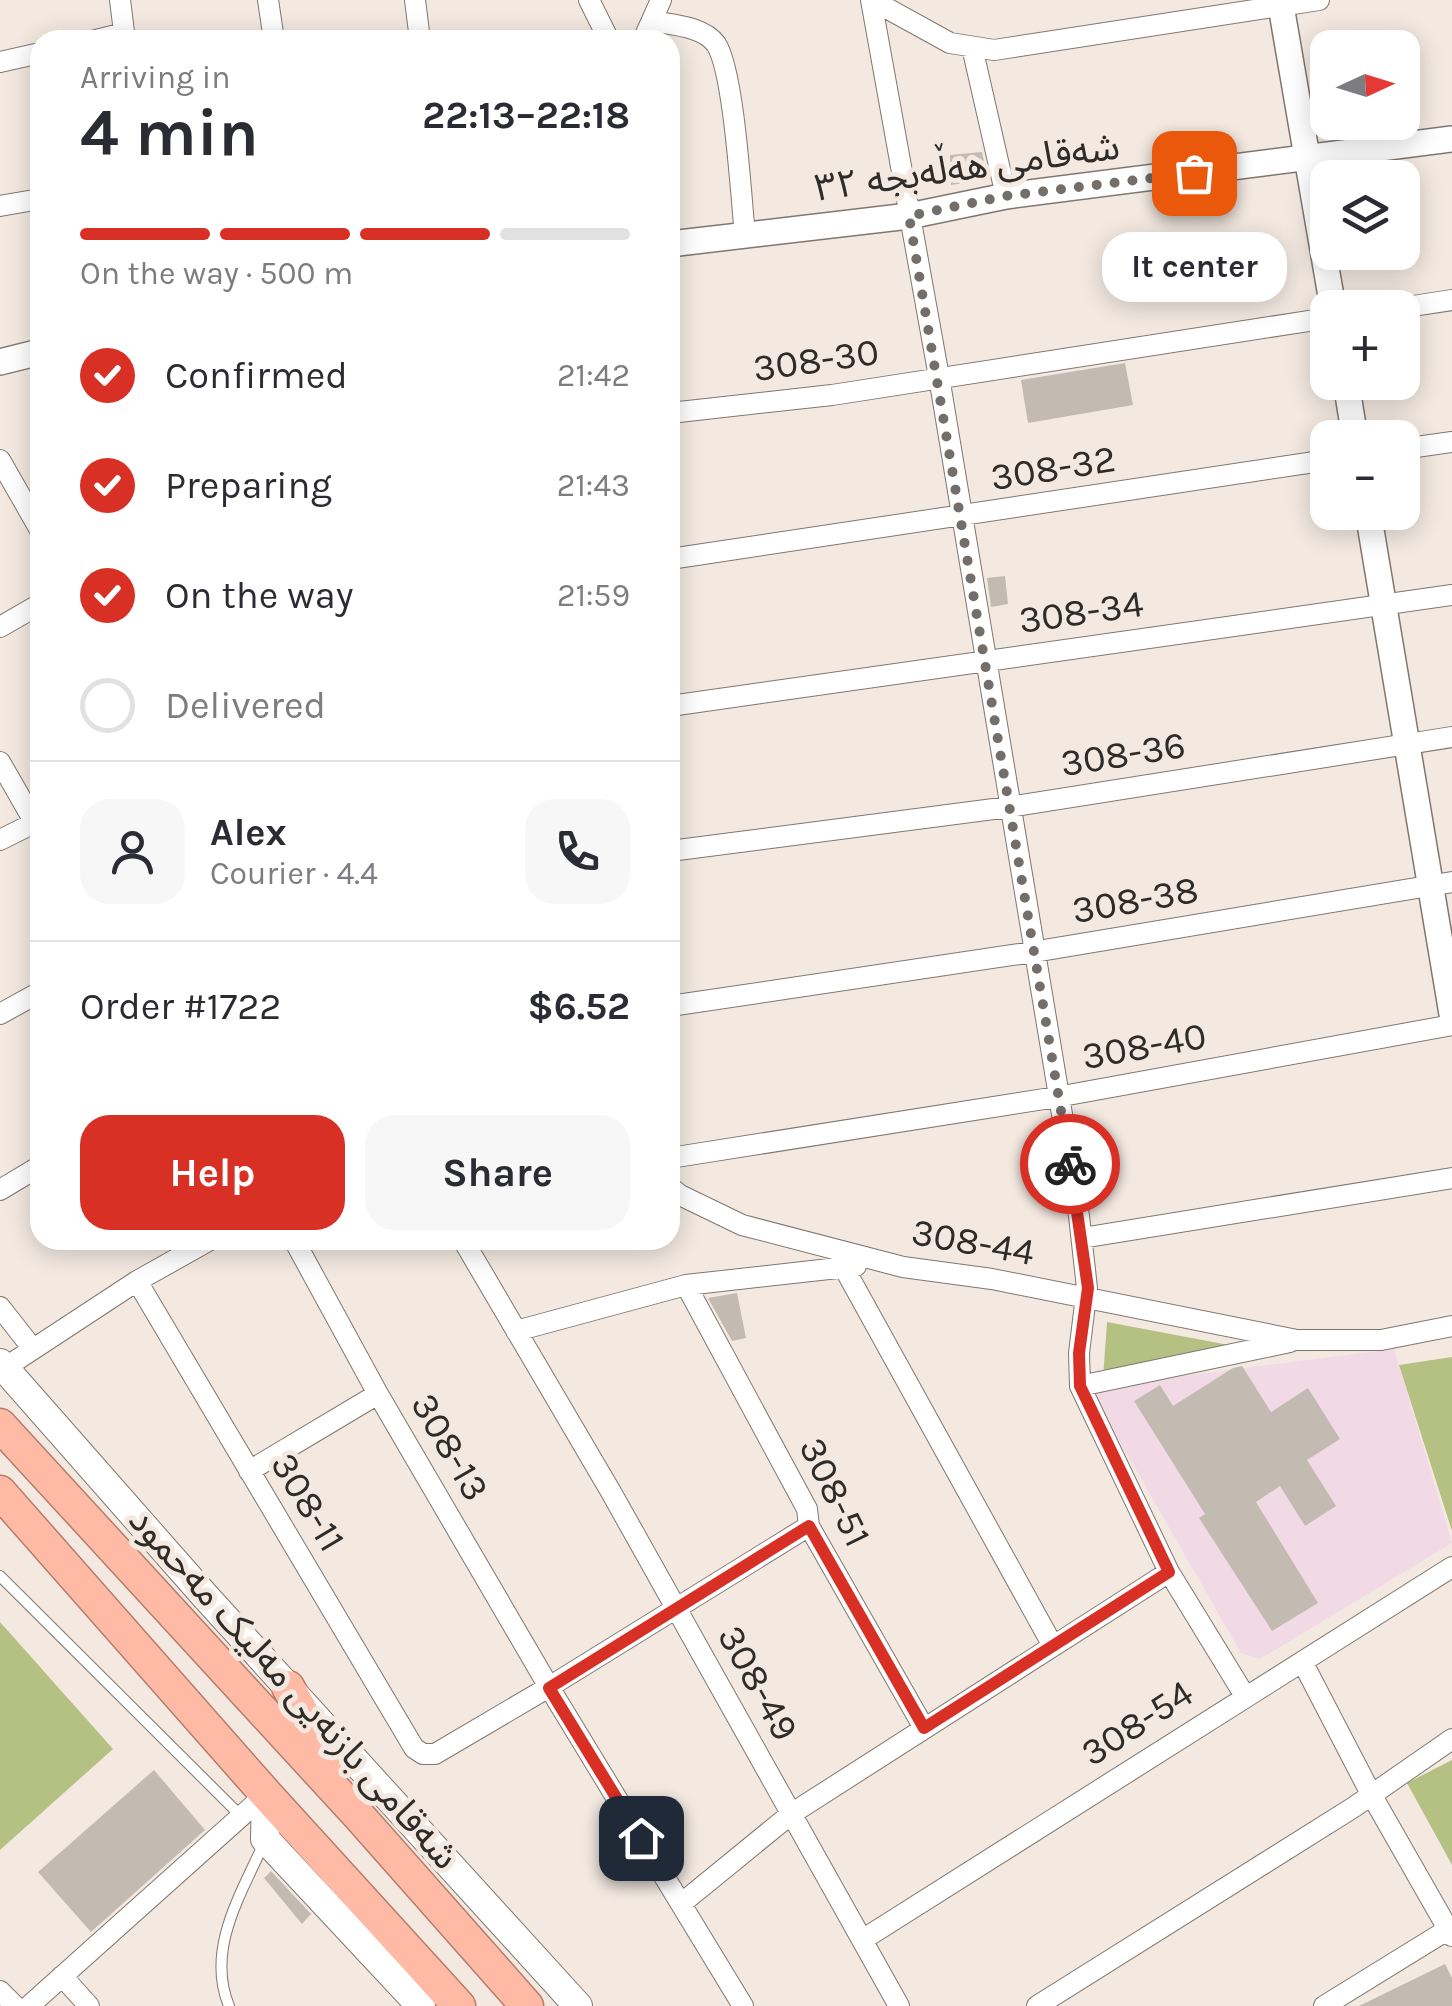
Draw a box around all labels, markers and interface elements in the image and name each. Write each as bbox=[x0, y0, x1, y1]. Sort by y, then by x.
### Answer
north arrow bbox=[1310, 30, 1420, 140]
map controls bbox=[1310, 30, 1420, 530]
text: Arriving in bbox=[80, 59, 231, 96]
text: 22:13–22:18 bbox=[422, 93, 630, 138]
text: 4 min bbox=[80, 95, 259, 171]
street label: شەقامی هەڵەبجە ٣٢ bbox=[811, 118, 1122, 211]
pin bbox=[1152, 131, 1237, 216]
icon: bag bbox=[1167, 146, 1222, 201]
button: layers bbox=[1310, 160, 1420, 270]
callout: It center bbox=[1102, 233, 1286, 303]
text: It center bbox=[1131, 248, 1258, 285]
text: On the way · 500 m bbox=[80, 255, 353, 292]
button: + bbox=[1310, 290, 1420, 400]
street label: 308-30 bbox=[750, 329, 882, 391]
icon: check bbox=[80, 348, 135, 403]
text: Confirmed bbox=[165, 353, 348, 398]
text: 21:42 bbox=[557, 357, 630, 394]
button: − bbox=[1310, 420, 1420, 530]
street label: 308-32 bbox=[987, 436, 1119, 500]
icon: check bbox=[80, 458, 135, 513]
text: Preparing bbox=[165, 463, 332, 508]
text: 21:43 bbox=[557, 467, 630, 504]
icon: check bbox=[80, 568, 135, 623]
text: On the way bbox=[165, 573, 353, 618]
text: 21:59 bbox=[557, 577, 630, 614]
street label: 308-34 bbox=[1016, 581, 1146, 643]
text: Delivered bbox=[165, 683, 326, 728]
street label: 308-36 bbox=[1057, 722, 1189, 786]
button: person bbox=[80, 799, 185, 904]
button: phone bbox=[525, 799, 630, 904]
text: Alex bbox=[210, 810, 287, 855]
text: Courier · 4.4 bbox=[210, 855, 378, 892]
street label: 308-38 bbox=[1068, 867, 1202, 933]
text: Order #1722 bbox=[80, 984, 281, 1029]
text: $6.52 bbox=[527, 984, 630, 1029]
street label: 308-40 bbox=[1078, 1013, 1210, 1079]
courier bbox=[1020, 1114, 1120, 1214]
button: Help bbox=[80, 1115, 345, 1230]
button: Share bbox=[365, 1115, 630, 1230]
icon: bike bbox=[1043, 1137, 1098, 1192]
street label: 308-44 bbox=[908, 1209, 1038, 1275]
street label: 308-13 bbox=[401, 1385, 499, 1509]
street label: 308-51 bbox=[789, 1430, 881, 1554]
street label: 308-11 bbox=[261, 1445, 355, 1559]
street label: شەقامی بازنەیی مەلیک مەحمود bbox=[119, 1498, 469, 1878]
street label: 308-49 bbox=[708, 1617, 808, 1749]
street label: 308-54 bbox=[1073, 1670, 1201, 1776]
pin bbox=[599, 1796, 684, 1881]
icon: home bbox=[614, 1811, 669, 1866]

